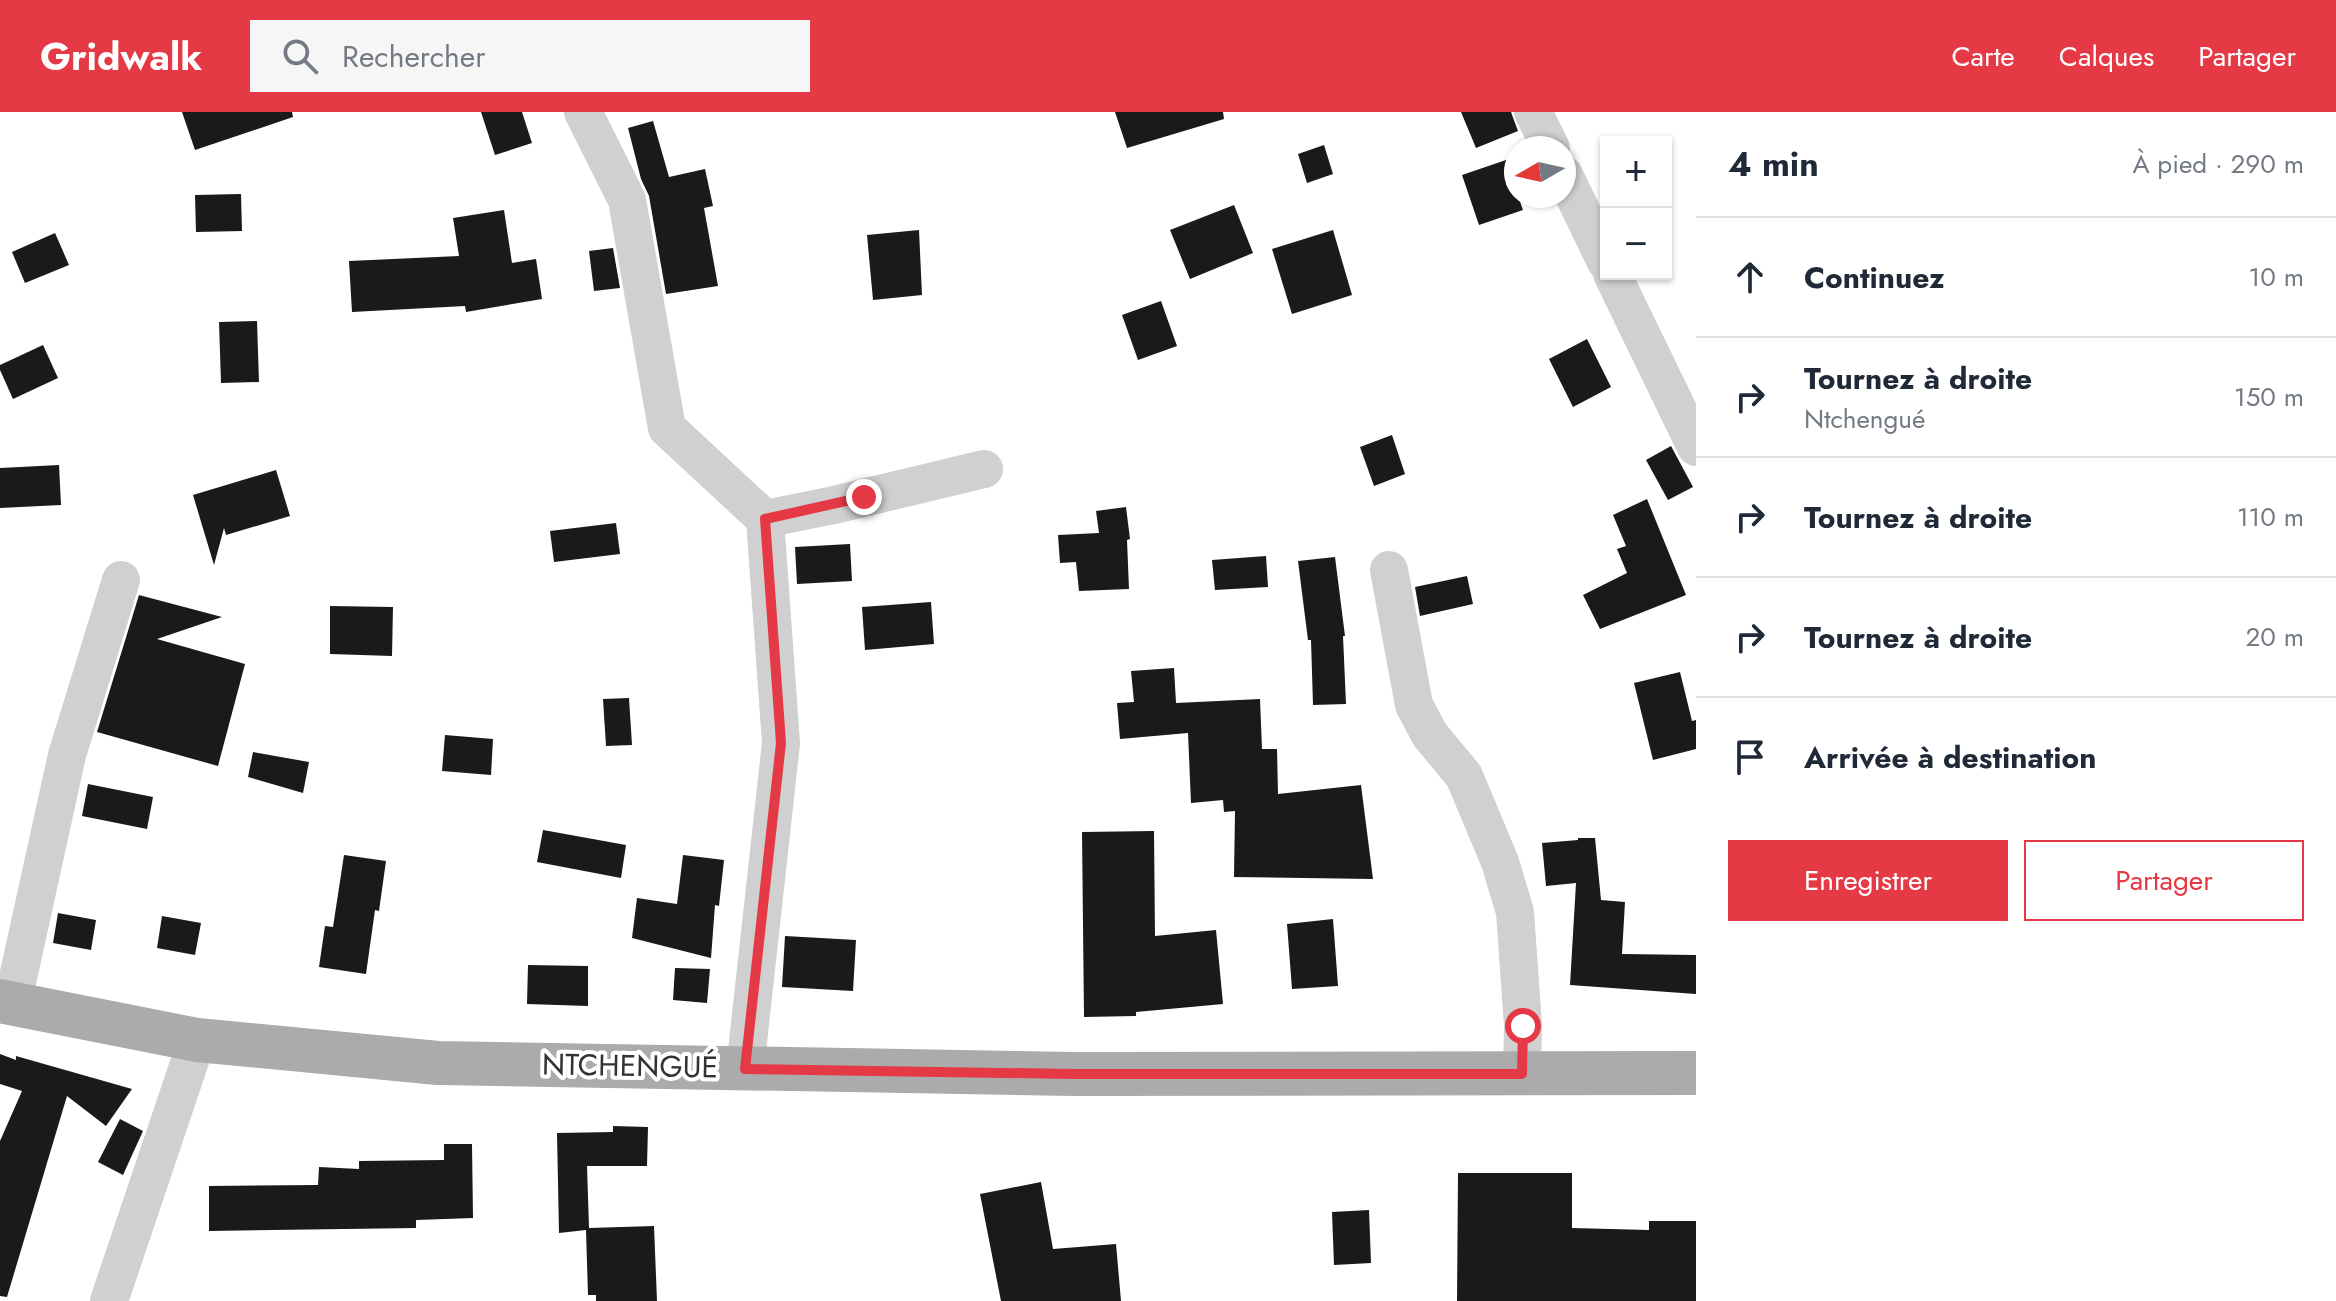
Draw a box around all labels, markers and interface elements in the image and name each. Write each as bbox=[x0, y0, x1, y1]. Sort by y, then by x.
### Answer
search box bbox=[250, 20, 810, 92]
text: Gridwalk bbox=[40, 29, 202, 84]
icon: search bbox=[278, 34, 322, 78]
text: Rechercher bbox=[342, 35, 486, 78]
text: Carte bbox=[1951, 36, 2015, 77]
text: Calques bbox=[2059, 36, 2154, 77]
text: Partager bbox=[2198, 36, 2296, 77]
north arrow bbox=[1504, 136, 1576, 208]
map controls bbox=[1600, 136, 1672, 280]
button: + bbox=[1600, 136, 1672, 208]
text: 4 min bbox=[1728, 140, 1819, 189]
text: À pied · 290 m bbox=[2132, 145, 2304, 183]
button: − bbox=[1600, 208, 1672, 280]
icon: ahead bbox=[1728, 255, 1772, 299]
text: Continuez bbox=[1804, 256, 1945, 299]
text: 10 m bbox=[2249, 258, 2304, 296]
text: Tournez à droite bbox=[1804, 357, 2032, 400]
icon: right bbox=[1728, 375, 1772, 419]
text: 150 m bbox=[2234, 378, 2304, 416]
text: Ntchengué bbox=[1804, 400, 1925, 438]
route end bbox=[846, 479, 882, 515]
icon: right bbox=[1728, 495, 1772, 539]
text: Tournez à droite bbox=[1804, 496, 2032, 539]
text: 110 m bbox=[2237, 498, 2304, 536]
icon: right bbox=[1728, 615, 1772, 659]
text: Tournez à droite bbox=[1804, 616, 2032, 659]
text: 20 m bbox=[2246, 618, 2304, 656]
icon: arrive bbox=[1728, 735, 1772, 779]
text: Arrivée à destination bbox=[1804, 736, 2096, 779]
button: Enregistrer bbox=[1728, 840, 2008, 921]
button: Partager bbox=[2024, 840, 2304, 921]
route start bbox=[1505, 1008, 1541, 1044]
street label: NTCHENGUÉ bbox=[542, 1042, 718, 1089]

